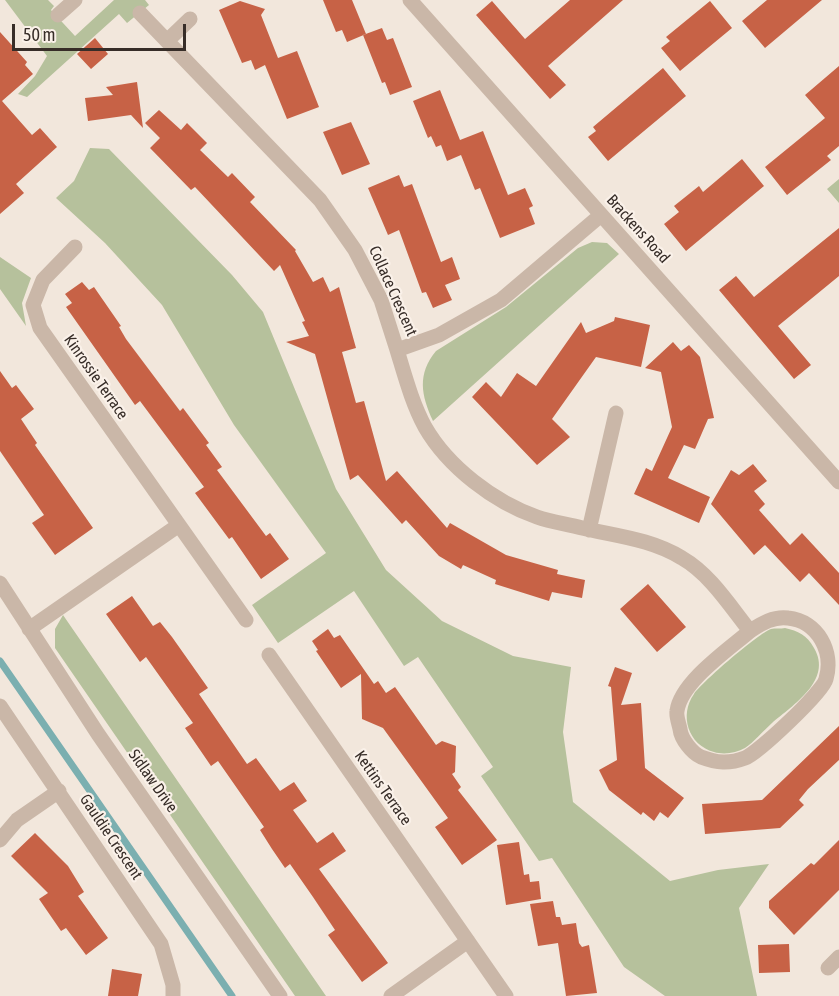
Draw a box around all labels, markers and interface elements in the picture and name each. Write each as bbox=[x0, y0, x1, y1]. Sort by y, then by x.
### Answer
scale bar bbox=[15, 12, 189, 50]
text: 50 m bbox=[23, 24, 55, 45]
street label: Brackens Road bbox=[602, 191, 674, 267]
street label: Collace Crescent bbox=[365, 243, 421, 339]
street label: Kinrossie Terrace bbox=[60, 331, 132, 423]
street label: Sidlaw Drive bbox=[124, 746, 182, 816]
street label: Kettins Terrace bbox=[350, 747, 416, 829]
street label: Gauldie Crescent bbox=[75, 791, 147, 883]

